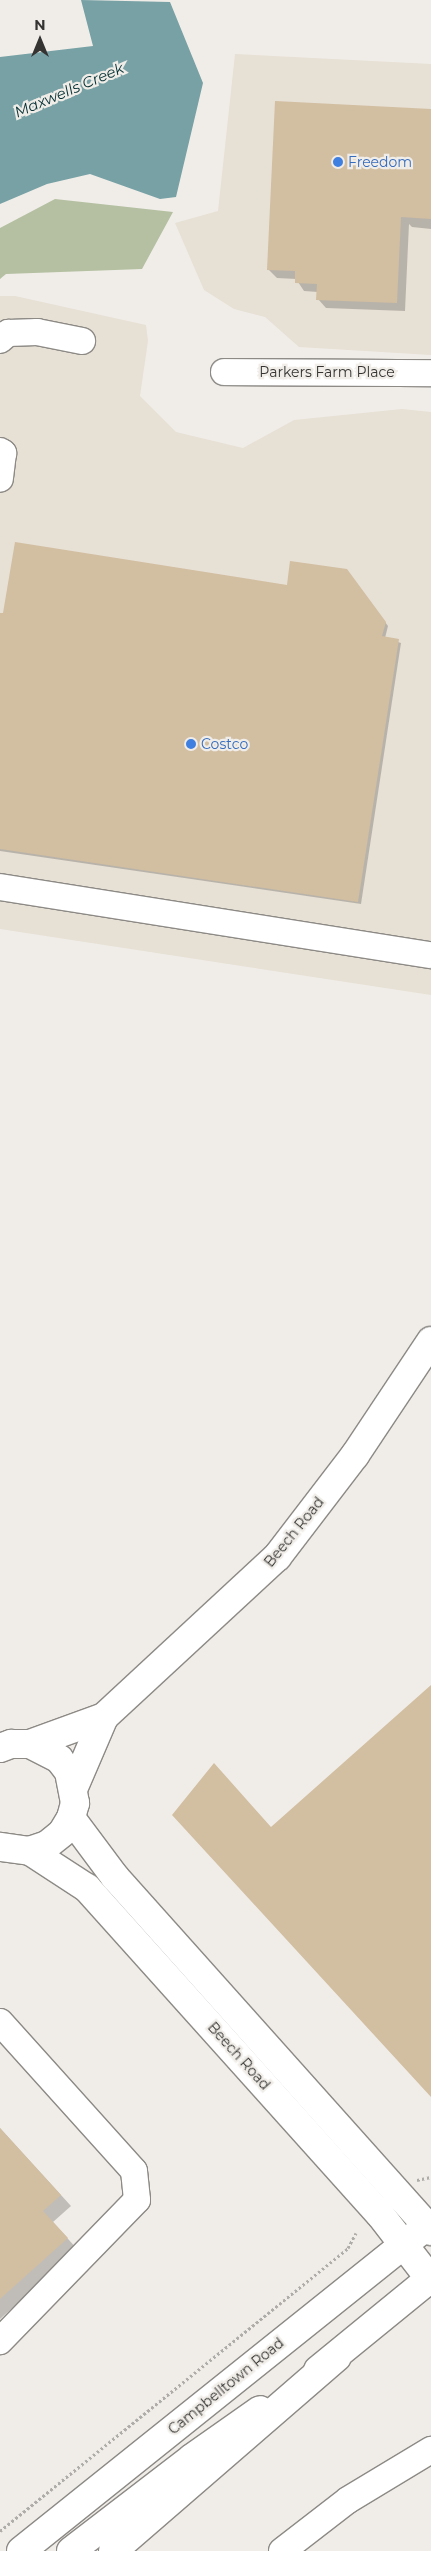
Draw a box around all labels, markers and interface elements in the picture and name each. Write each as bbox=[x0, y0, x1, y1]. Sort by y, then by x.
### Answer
north arrow bbox=[15, 15, 65, 65]
text: N bbox=[34, 16, 46, 34]
water label: Maxwells Creek bbox=[12, 59, 126, 121]
place label: Freedom bbox=[348, 154, 412, 170]
marker: Freedom bbox=[332, 156, 344, 168]
street label: Parkers Farm Place bbox=[259, 364, 395, 380]
place label: Costco bbox=[201, 736, 248, 752]
marker: Costco bbox=[185, 738, 197, 750]
street label: Beech Road bbox=[261, 1494, 327, 1570]
street label: Beech Road bbox=[204, 2019, 274, 2093]
street label: Campbelltown Road bbox=[165, 2334, 287, 2438]

